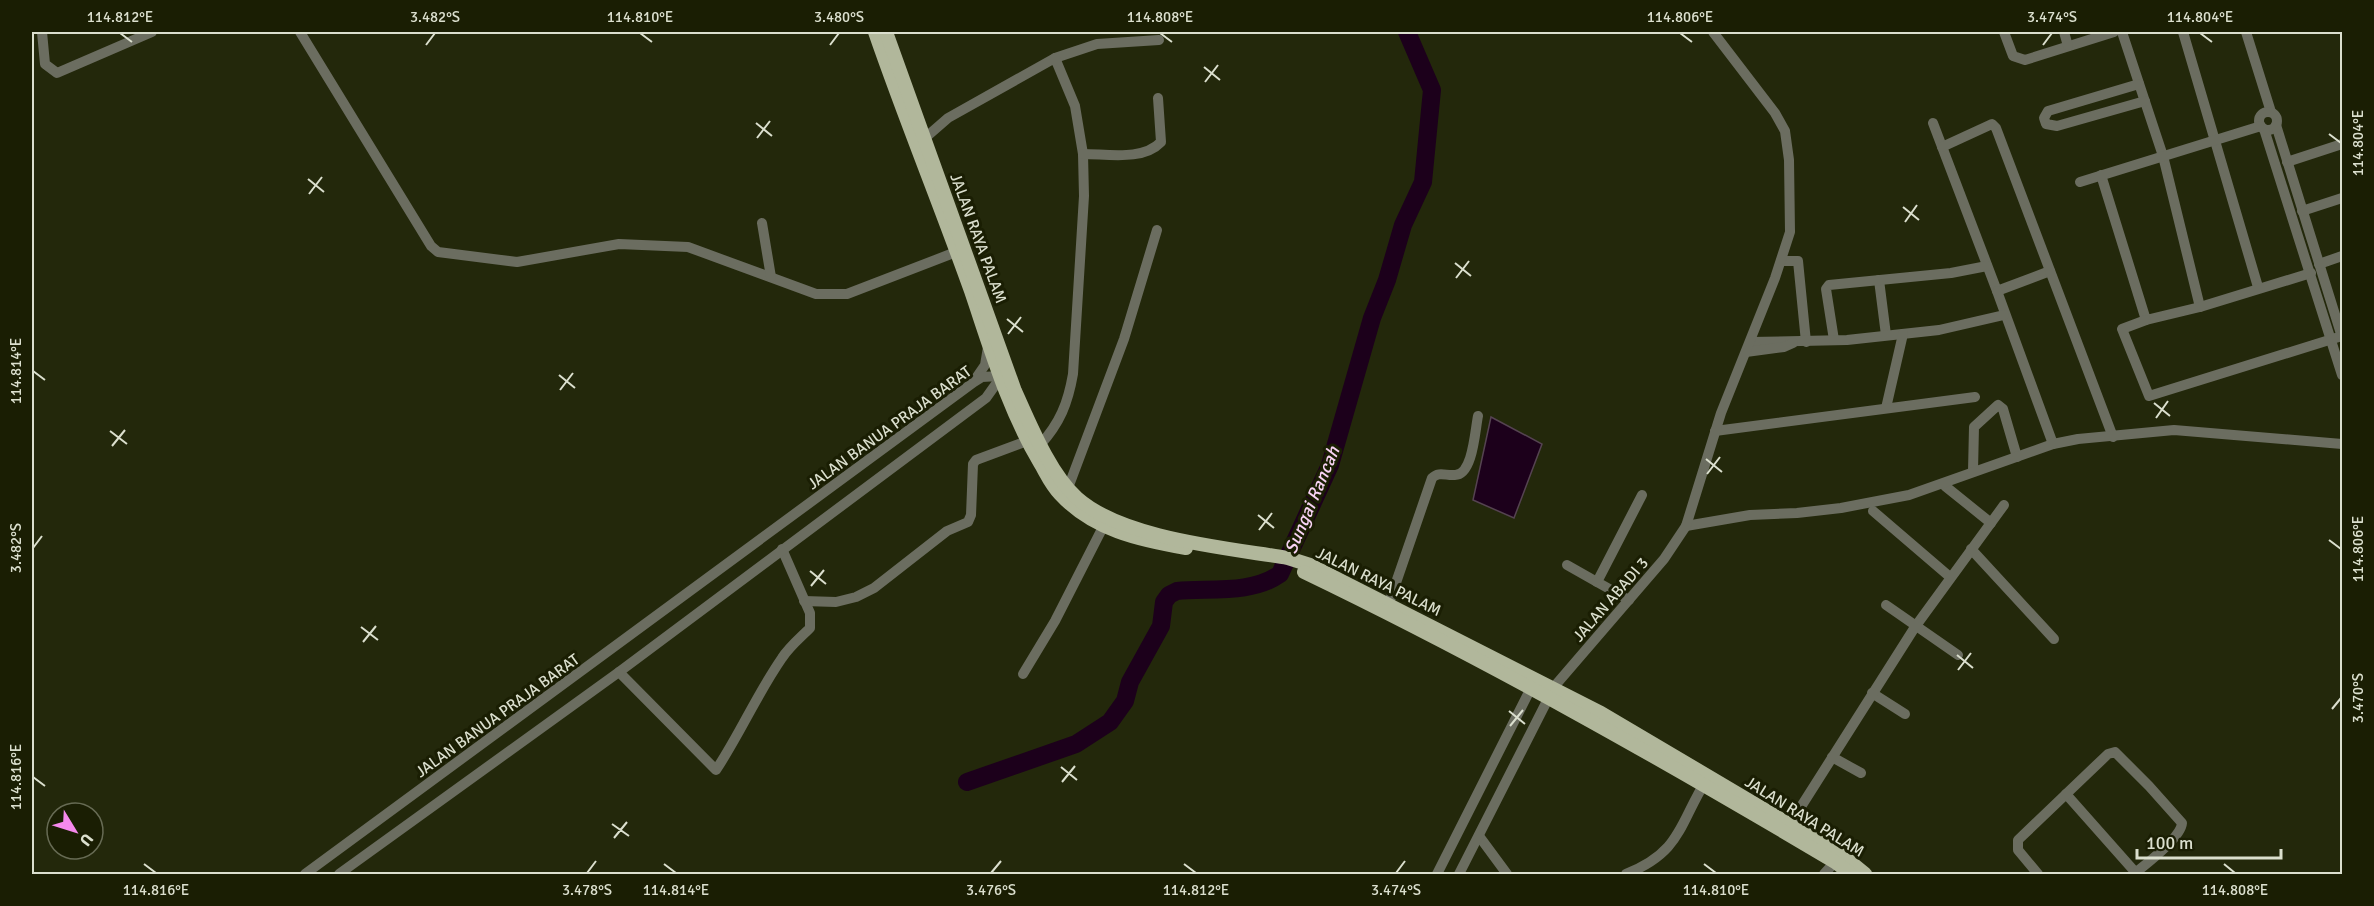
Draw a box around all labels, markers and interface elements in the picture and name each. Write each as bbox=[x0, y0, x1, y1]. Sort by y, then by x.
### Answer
text: 114.812°E bbox=[87, 8, 153, 26]
text: 3.482°S bbox=[410, 8, 460, 26]
text: 114.810°E bbox=[607, 8, 673, 26]
text: 3.480°S bbox=[814, 8, 864, 26]
text: 114.808°E bbox=[1127, 8, 1193, 26]
text: 114.806°E bbox=[1647, 8, 1713, 26]
text: 3.474°S bbox=[2027, 8, 2077, 26]
text: 114.804°E bbox=[2167, 8, 2233, 26]
text: 114.804°E bbox=[2349, 110, 2367, 176]
street label: JALAN RAYA PALAM bbox=[945, 171, 1011, 306]
text: 114.814°E bbox=[7, 338, 25, 404]
street label: JALAN BANUA PRAJA BARAT bbox=[804, 362, 976, 494]
water label: Sungai Rancah bbox=[1280, 442, 1345, 557]
text: 114.806°E bbox=[2349, 516, 2367, 582]
text: 3.482°S bbox=[7, 523, 25, 573]
street label: JALAN RAYA PALAM bbox=[1313, 543, 1444, 621]
street label: JALAN ABADI 3 bbox=[1569, 553, 1653, 646]
street label: JALAN BANUA PRAJA BARAT bbox=[412, 650, 584, 782]
text: 3.470°S bbox=[2349, 673, 2367, 723]
text: 114.816°E bbox=[7, 744, 25, 810]
street label: JALAN RAYA PALAM bbox=[1741, 772, 1868, 862]
north arrow bbox=[45, 801, 105, 861]
scale bar bbox=[2137, 822, 2281, 860]
text: U bbox=[75, 829, 97, 850]
text: 100 m bbox=[2146, 832, 2193, 854]
text: 114.816°E bbox=[123, 881, 189, 899]
text: 3.478°S bbox=[562, 881, 612, 899]
text: 114.814°E bbox=[643, 881, 709, 899]
text: 3.476°S bbox=[966, 881, 1016, 899]
text: 114.812°E bbox=[1163, 881, 1229, 899]
text: 3.474°S bbox=[1371, 881, 1421, 899]
text: 114.810°E bbox=[1683, 881, 1749, 899]
text: 114.808°E bbox=[2202, 881, 2268, 899]

